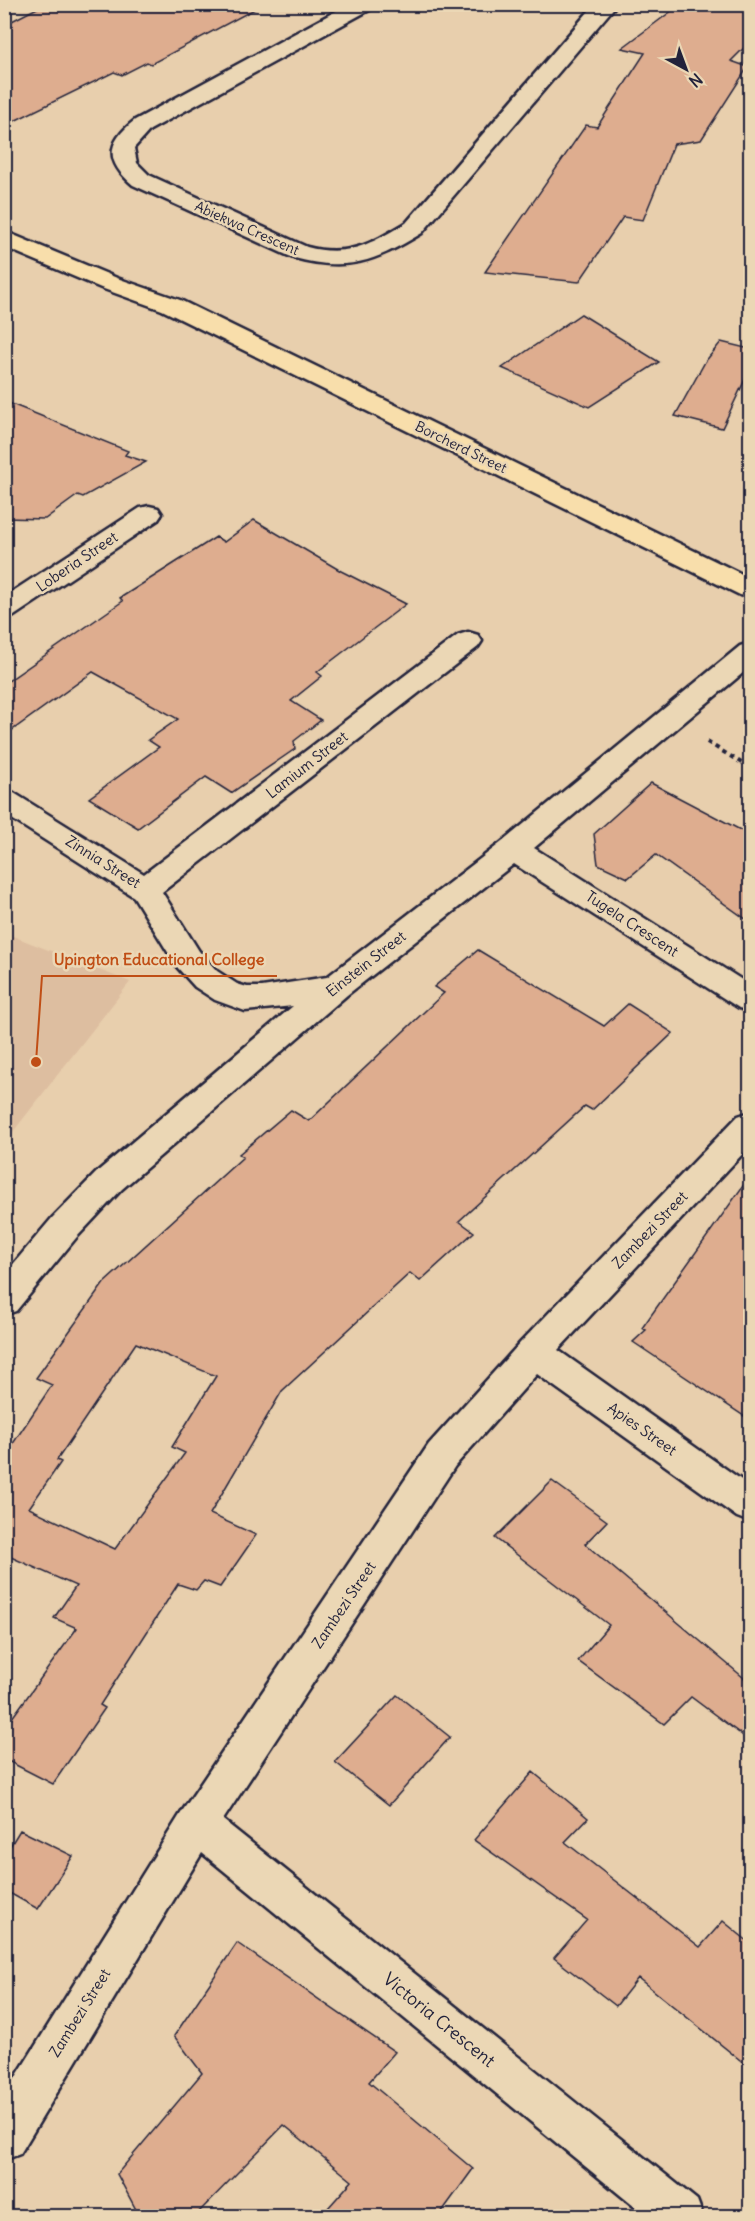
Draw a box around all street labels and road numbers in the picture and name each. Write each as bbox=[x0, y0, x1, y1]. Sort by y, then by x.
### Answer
street label: Abiekwa Crescent bbox=[192, 197, 302, 259]
street label: Borcherd Street bbox=[412, 417, 510, 477]
street label: Loberia Street bbox=[32, 527, 121, 596]
street label: Lamium Street bbox=[262, 727, 351, 802]
street label: Zinnia Street bbox=[62, 831, 144, 892]
street label: Tugela Crescent bbox=[582, 887, 682, 961]
street label: Einstein Street bbox=[322, 926, 409, 1001]
street label: Zambezi Street bbox=[608, 1187, 691, 1272]
street label: Apies Street bbox=[604, 1398, 681, 1459]
street label: Zambezi Street bbox=[308, 1558, 380, 1652]
street label: Zambezi Street bbox=[45, 1965, 114, 2060]
street label: Victoria Crescent bbox=[379, 1967, 500, 2072]

